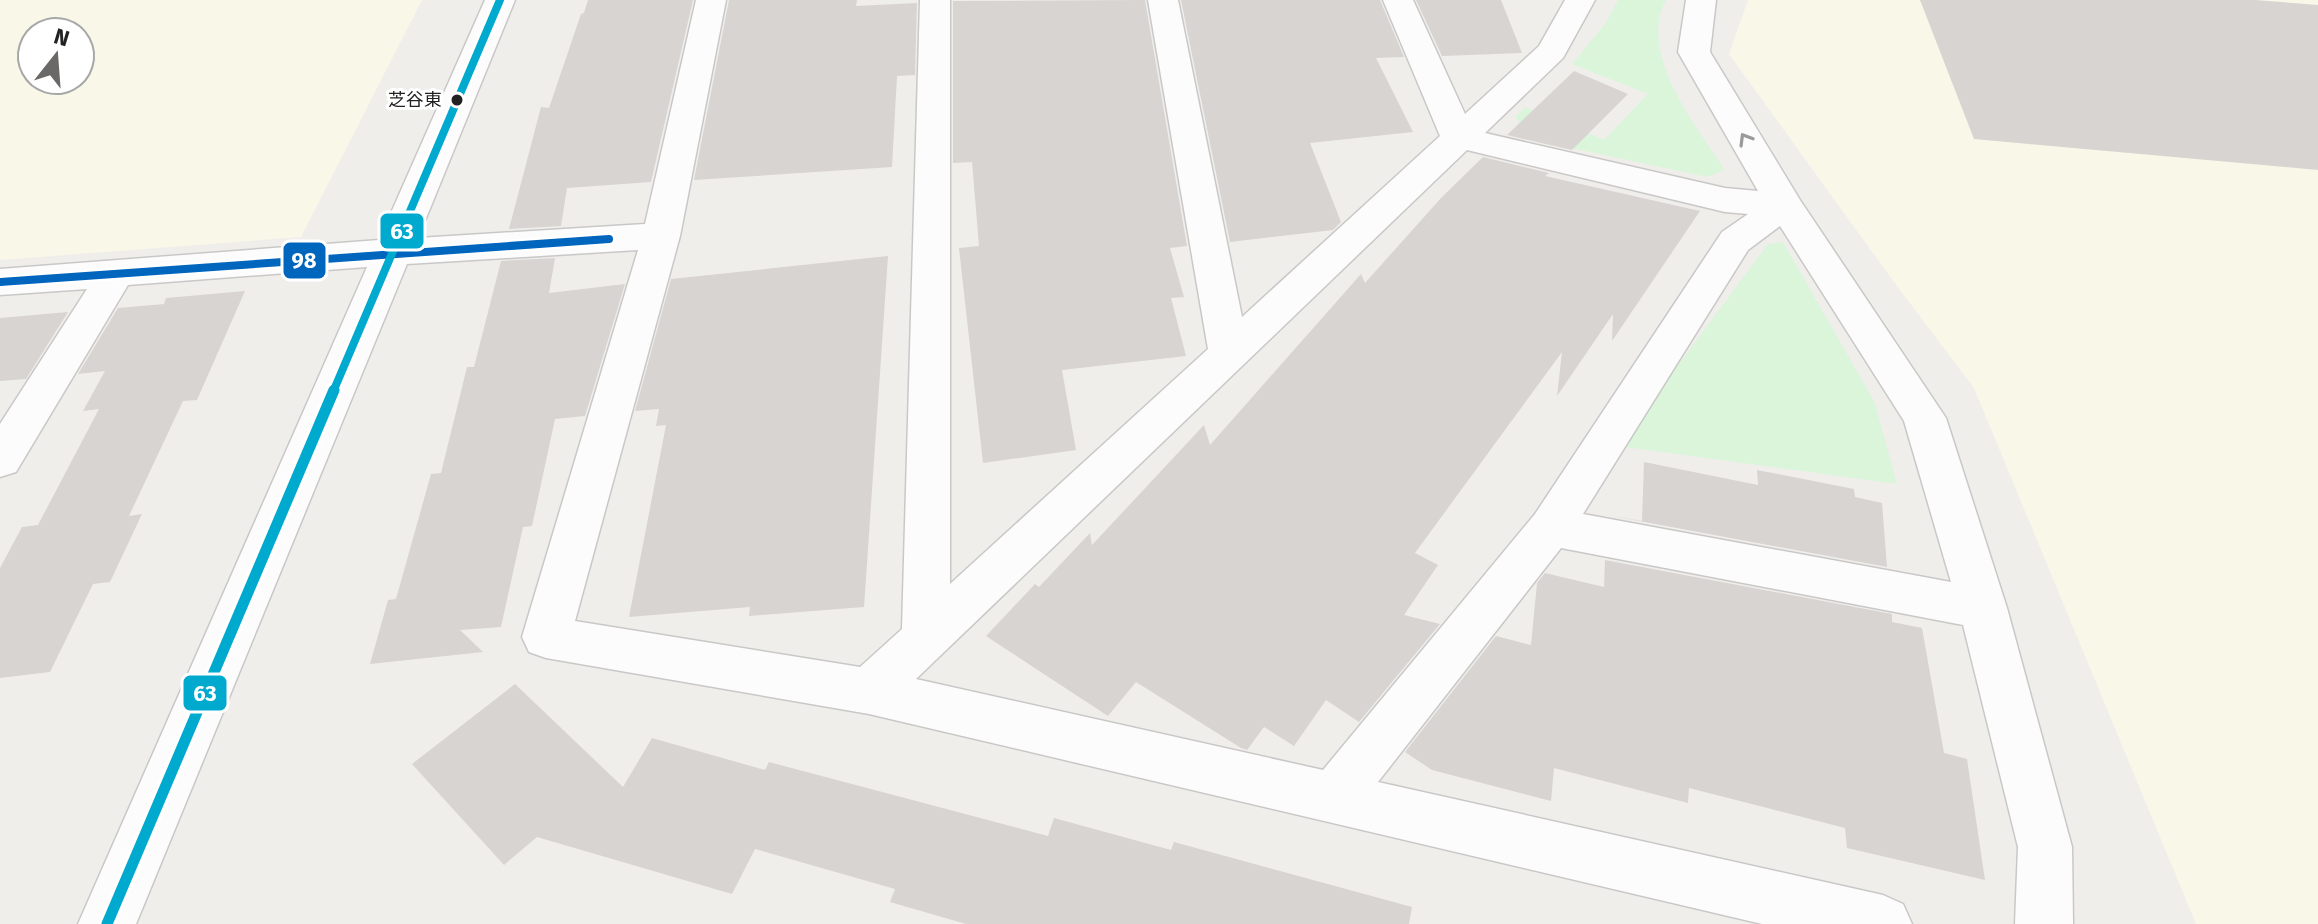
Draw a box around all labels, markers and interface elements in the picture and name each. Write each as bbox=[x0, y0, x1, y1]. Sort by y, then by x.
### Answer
north arrow bbox=[16, 16, 96, 96]
text: N bbox=[51, 22, 73, 52]
place label: 芝谷東 bbox=[388, 89, 442, 111]
marker: 芝谷東 bbox=[449, 92, 465, 108]
one-way arrow bbox=[1740, 133, 1755, 147]
line badge: 63 bbox=[379, 212, 425, 250]
text: 63 bbox=[390, 218, 414, 245]
line badge: 98 bbox=[282, 241, 327, 280]
text: 98 bbox=[291, 247, 317, 274]
line badge: 63 bbox=[182, 674, 228, 712]
text: 63 bbox=[193, 680, 217, 707]

